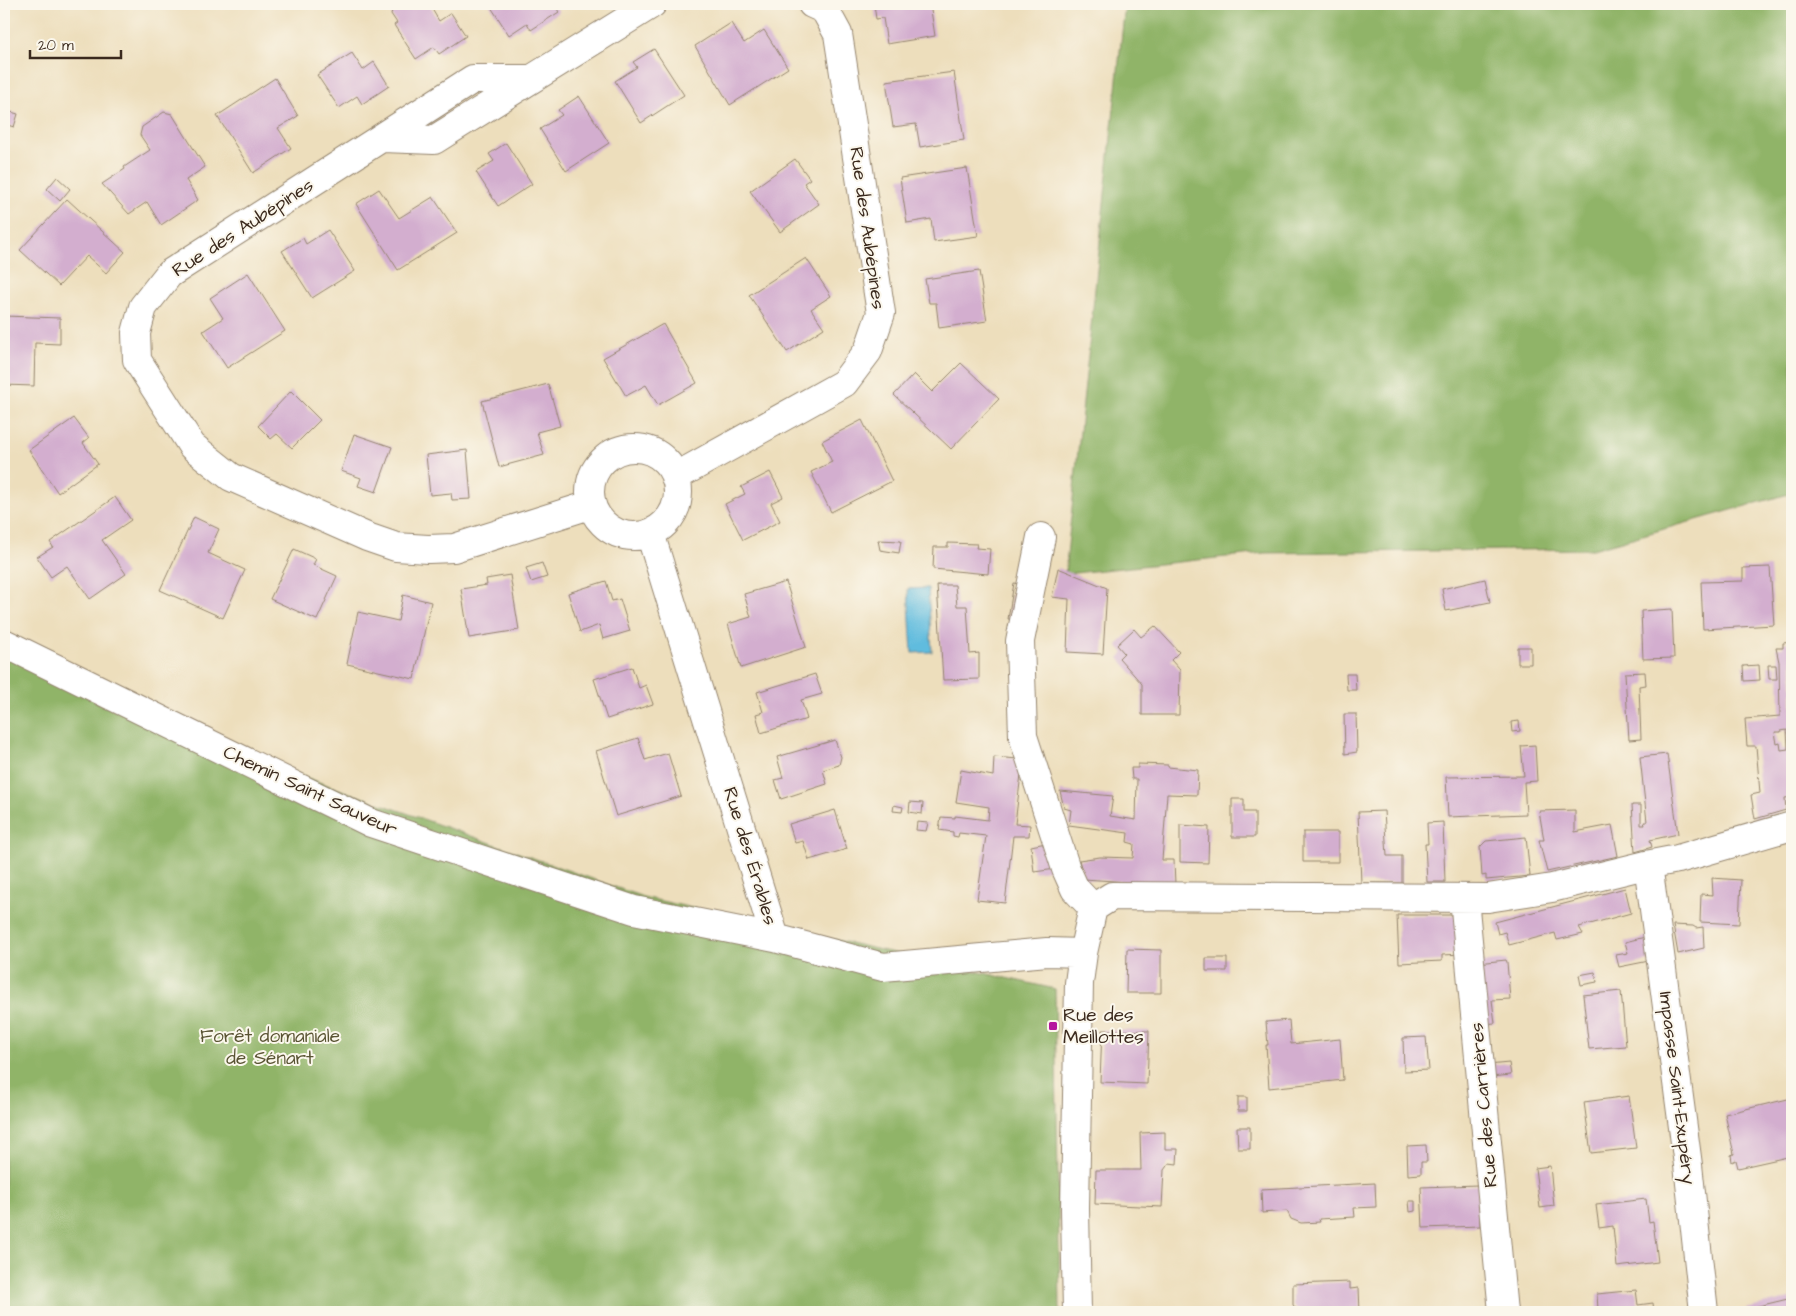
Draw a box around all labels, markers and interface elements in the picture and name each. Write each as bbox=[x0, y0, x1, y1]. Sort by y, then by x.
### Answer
scale bar bbox=[30, 28, 121, 60]
text: 20 m bbox=[38, 35, 74, 56]
street label: Rue des Aubépines bbox=[842, 145, 892, 311]
street label: Rue des Aubépines bbox=[167, 172, 319, 284]
street label: Chemin Saint Sauveur bbox=[219, 739, 402, 843]
street label: Rue des Érables bbox=[716, 784, 784, 928]
street label: Impasse Saint-Exupéry bbox=[1651, 990, 1702, 1187]
place label: Rue des Meillottes bbox=[1063, 1002, 1144, 1051]
marker: Rue des Meillottes bbox=[1047, 1020, 1059, 1032]
street label: Rue des Carrières bbox=[1463, 1021, 1505, 1189]
park label: Forêt domaniale de Sénart bbox=[200, 1023, 340, 1072]

